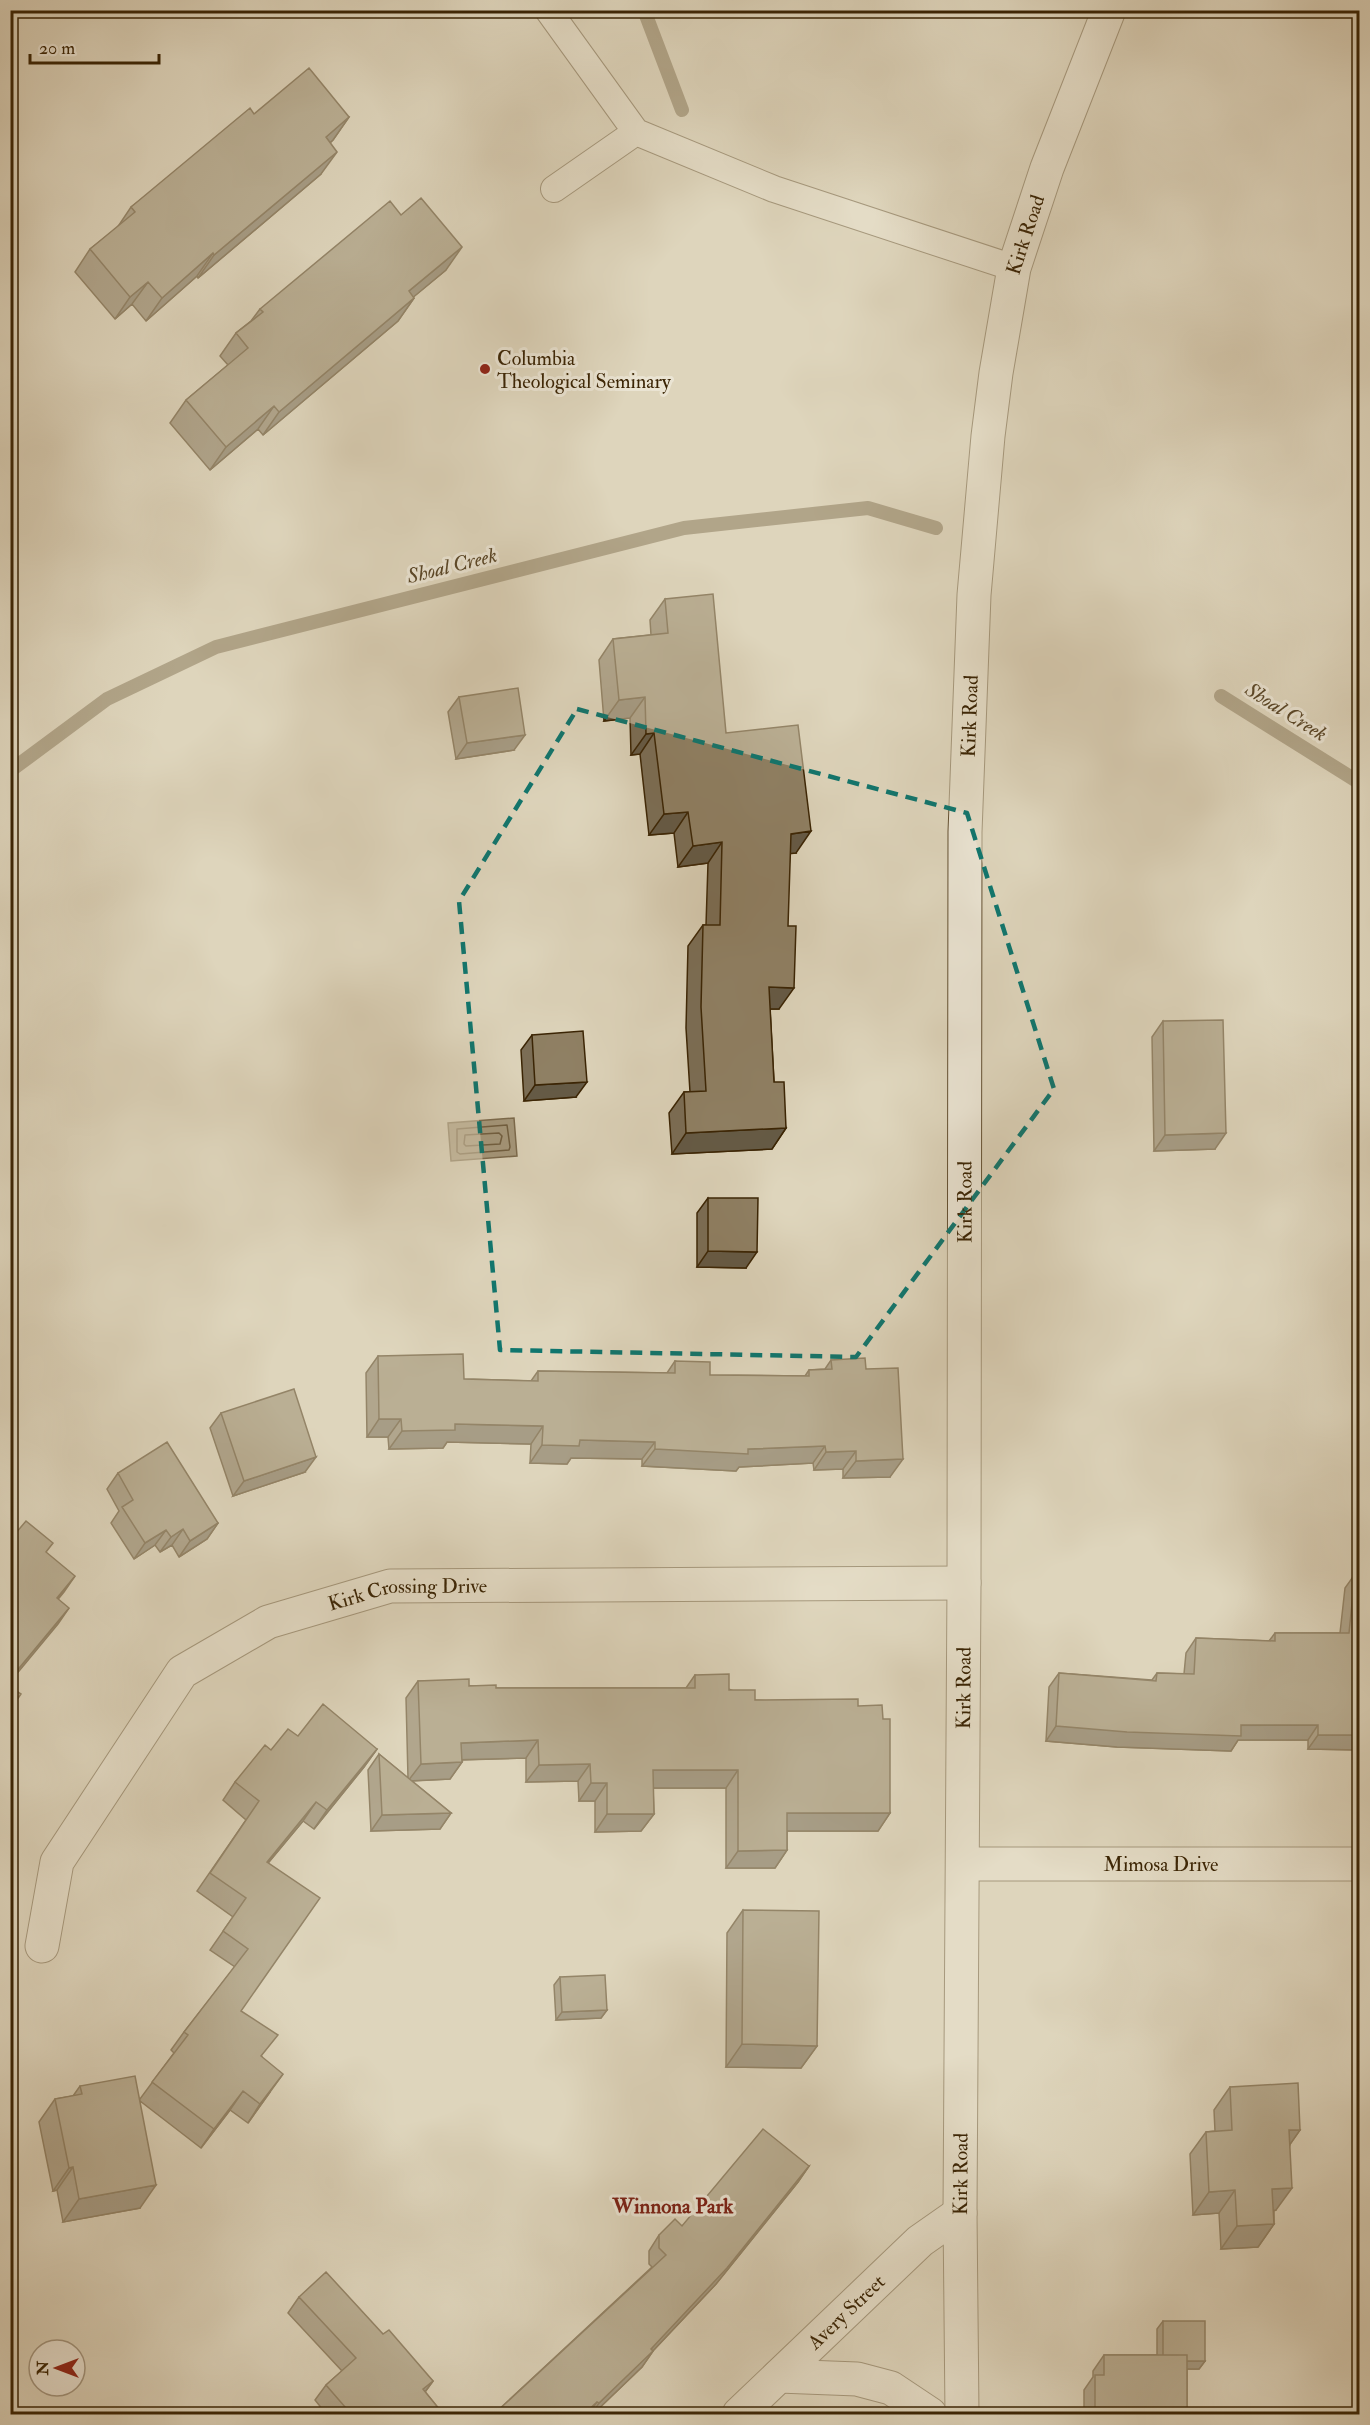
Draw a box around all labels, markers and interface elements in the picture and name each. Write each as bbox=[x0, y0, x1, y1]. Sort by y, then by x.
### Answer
scale bar bbox=[30, 27, 159, 65]
text: 20 m bbox=[39, 37, 75, 60]
street label: Kirk Road bbox=[1000, 191, 1050, 278]
place label: Columbia Theological Seminary bbox=[497, 346, 672, 394]
marker: Columbia Theological Seminary bbox=[478, 362, 492, 376]
water label: Shoal Creek bbox=[403, 542, 500, 590]
street label: Kirk Road bbox=[955, 674, 983, 758]
water label: Shoal Creek bbox=[1239, 676, 1332, 748]
street label: Kirk Road bbox=[952, 1161, 977, 1243]
street label: Kirk Crossing Drive bbox=[325, 1573, 487, 1616]
street label: Kirk Road bbox=[951, 1647, 976, 1729]
street label: Mimosa Drive bbox=[1104, 1852, 1218, 1877]
street label: Kirk Road bbox=[947, 2133, 973, 2215]
district label: Winnona Park bbox=[612, 2193, 734, 2220]
street label: Avery Street bbox=[801, 2269, 890, 2355]
north arrow bbox=[27, 2338, 87, 2398]
text: N bbox=[33, 2360, 53, 2376]

